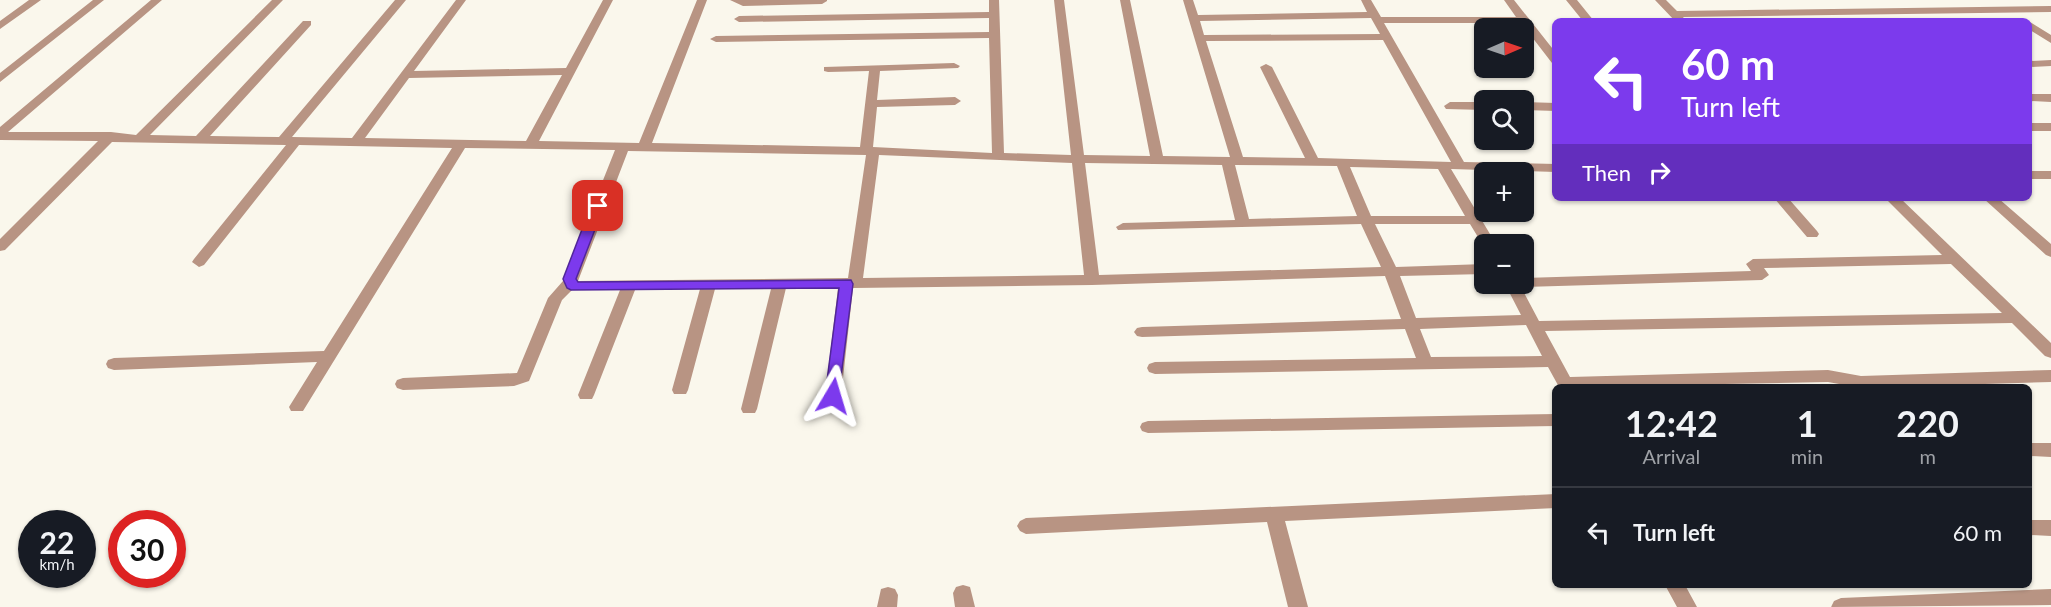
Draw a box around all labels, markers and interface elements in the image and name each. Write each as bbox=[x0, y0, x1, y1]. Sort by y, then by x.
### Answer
north arrow bbox=[1474, 18, 1534, 78]
map controls bbox=[1474, 18, 1534, 294]
text: 60 m bbox=[1681, 39, 1775, 89]
icon: left bbox=[1582, 42, 1660, 120]
button: search bbox=[1474, 90, 1534, 150]
text: Turn left bbox=[1681, 90, 1780, 123]
icon: right bbox=[1643, 156, 1676, 189]
text: Then bbox=[1582, 159, 1631, 186]
button: + bbox=[1474, 162, 1534, 222]
pin bbox=[572, 180, 623, 231]
icon: arrive bbox=[581, 189, 614, 222]
button: − bbox=[1474, 234, 1534, 294]
position arrow bbox=[801, 364, 865, 428]
text: 12:42 bbox=[1625, 401, 1718, 445]
text: 1 bbox=[1797, 401, 1818, 445]
text: 220 bbox=[1896, 401, 1959, 445]
text: Arrival bbox=[1643, 444, 1700, 468]
text: min bbox=[1791, 444, 1823, 468]
text: m bbox=[1919, 444, 1936, 468]
speed limit sign: 30 bbox=[108, 510, 186, 588]
icon: left bbox=[1582, 516, 1615, 549]
text: Turn left bbox=[1633, 519, 1715, 546]
text: 60 m bbox=[1953, 519, 2002, 546]
text: 22 bbox=[40, 524, 74, 560]
text: km/h bbox=[39, 555, 75, 573]

